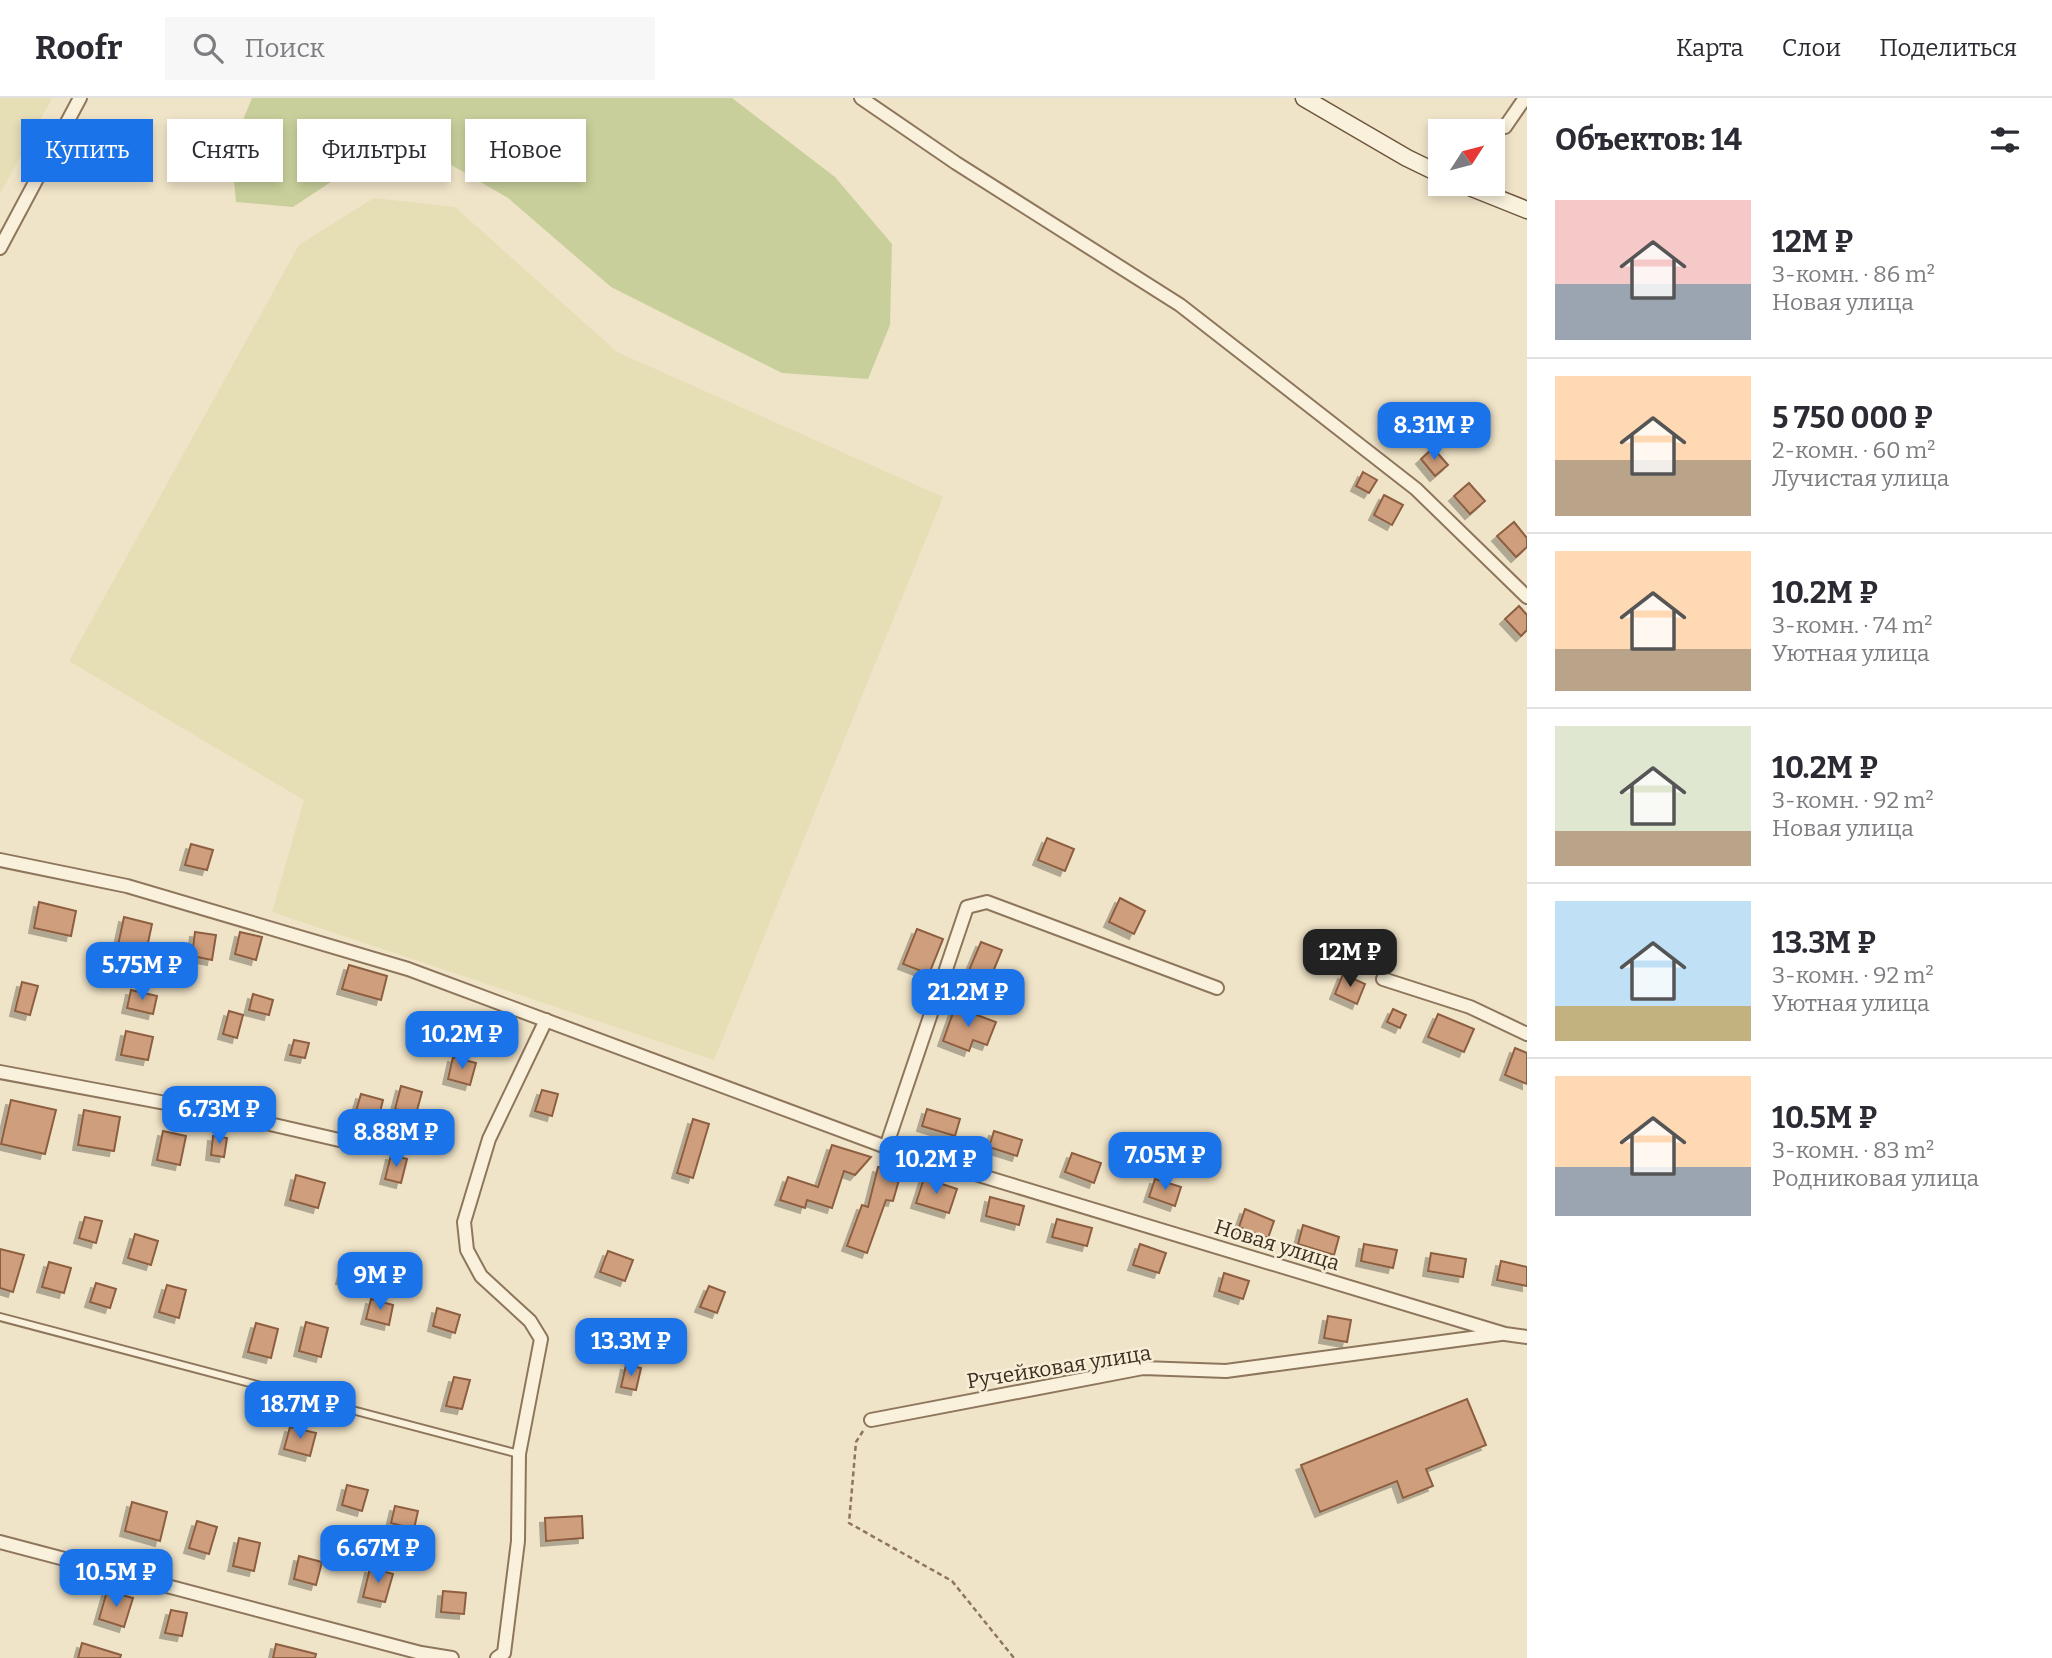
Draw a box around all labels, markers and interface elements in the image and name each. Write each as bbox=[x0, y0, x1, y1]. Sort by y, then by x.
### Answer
search box bbox=[165, 17, 655, 80]
text: Roofr bbox=[35, 28, 123, 68]
icon: search bbox=[189, 29, 227, 67]
text: Поиск bbox=[245, 33, 325, 64]
text: Карта bbox=[1676, 34, 1744, 62]
text: Слои bbox=[1782, 34, 1841, 62]
text: Поделиться bbox=[1879, 34, 2017, 62]
chip: Купить bbox=[21, 119, 153, 182]
chip: Снять bbox=[167, 119, 283, 182]
chip: Фильтры bbox=[297, 119, 451, 182]
chip: Новое bbox=[465, 119, 586, 182]
north arrow bbox=[1428, 119, 1505, 196]
map controls bbox=[1428, 119, 1505, 196]
icon: filters bbox=[1986, 121, 2024, 159]
text: Объектов: 14 bbox=[1555, 122, 1742, 158]
text: 12M ₽ bbox=[1772, 224, 1853, 260]
icon: home bbox=[1611, 228, 1695, 312]
text: 3-комн. · 86 m² bbox=[1772, 260, 1935, 288]
text: Новая улица bbox=[1772, 288, 1914, 316]
text: 5 750 000 ₽ bbox=[1772, 400, 1933, 436]
pin: 8.31M ₽ bbox=[1369, 402, 1499, 462]
icon: home bbox=[1611, 404, 1695, 488]
text: 8.31M ₽ bbox=[1394, 411, 1474, 439]
text: 2-комн. · 60 m² bbox=[1772, 436, 1935, 464]
text: Лучистая улица bbox=[1772, 464, 1949, 492]
text: 10.2M ₽ bbox=[1772, 575, 1878, 611]
icon: home bbox=[1611, 579, 1695, 663]
text: 3-комн. · 74 m² bbox=[1772, 611, 1932, 639]
text: Уютная улица bbox=[1772, 639, 1930, 667]
text: 10.2M ₽ bbox=[1772, 750, 1878, 786]
icon: home bbox=[1611, 754, 1695, 838]
text: 3-комн. · 92 m² bbox=[1772, 786, 1934, 814]
text: Новая улица bbox=[1772, 814, 1914, 842]
text: 13.3M ₽ bbox=[1772, 925, 1876, 961]
icon: home bbox=[1611, 929, 1695, 1013]
pin: 12M ₽ bbox=[1301, 930, 1399, 989]
text: 12M ₽ bbox=[1319, 938, 1381, 966]
pin: 5.75M ₽ bbox=[77, 942, 207, 1002]
text: 5.75M ₽ bbox=[102, 951, 182, 979]
text: 3-комн. · 92 m² bbox=[1772, 961, 1934, 989]
pin: 21.2M ₽ bbox=[903, 970, 1033, 1029]
text: 21.2M ₽ bbox=[928, 978, 1008, 1006]
text: Уютная улица bbox=[1772, 989, 1930, 1017]
pin: 10.2M ₽ bbox=[397, 1012, 527, 1071]
text: 10.2M ₽ bbox=[421, 1020, 503, 1048]
pin: 6.73M ₽ bbox=[154, 1086, 284, 1146]
text: 6.73M ₽ bbox=[178, 1095, 260, 1123]
text: 10.5M ₽ bbox=[1772, 1100, 1877, 1136]
icon: home bbox=[1611, 1104, 1695, 1188]
pin: 8.88M ₽ bbox=[331, 1110, 461, 1169]
text: 8.88M ₽ bbox=[354, 1118, 438, 1146]
pin: 7.05M ₽ bbox=[1100, 1132, 1230, 1192]
pin: 10.2M ₽ bbox=[871, 1136, 1001, 1196]
text: 3-комн. · 83 m² bbox=[1772, 1136, 1934, 1164]
text: 7.05M ₽ bbox=[1124, 1141, 1206, 1169]
text: 10.2M ₽ bbox=[895, 1145, 977, 1173]
text: Родниковая улица bbox=[1772, 1164, 1979, 1192]
street label: Новая улица bbox=[1211, 1214, 1343, 1277]
pin: 9M ₽ bbox=[339, 1252, 421, 1312]
text: 9M ₽ bbox=[354, 1261, 406, 1289]
pin: 13.3M ₽ bbox=[566, 1318, 696, 1378]
text: 13.3M ₽ bbox=[591, 1327, 671, 1355]
street label: Ручейковая улица bbox=[965, 1340, 1154, 1394]
pin: 18.7M ₽ bbox=[235, 1382, 365, 1441]
text: 18.7M ₽ bbox=[261, 1390, 339, 1418]
pin: 6.67M ₽ bbox=[313, 1526, 443, 1585]
text: 6.67M ₽ bbox=[336, 1534, 420, 1562]
pin: 10.5M ₽ bbox=[51, 1550, 181, 1609]
text: 10.5M ₽ bbox=[76, 1558, 156, 1586]

